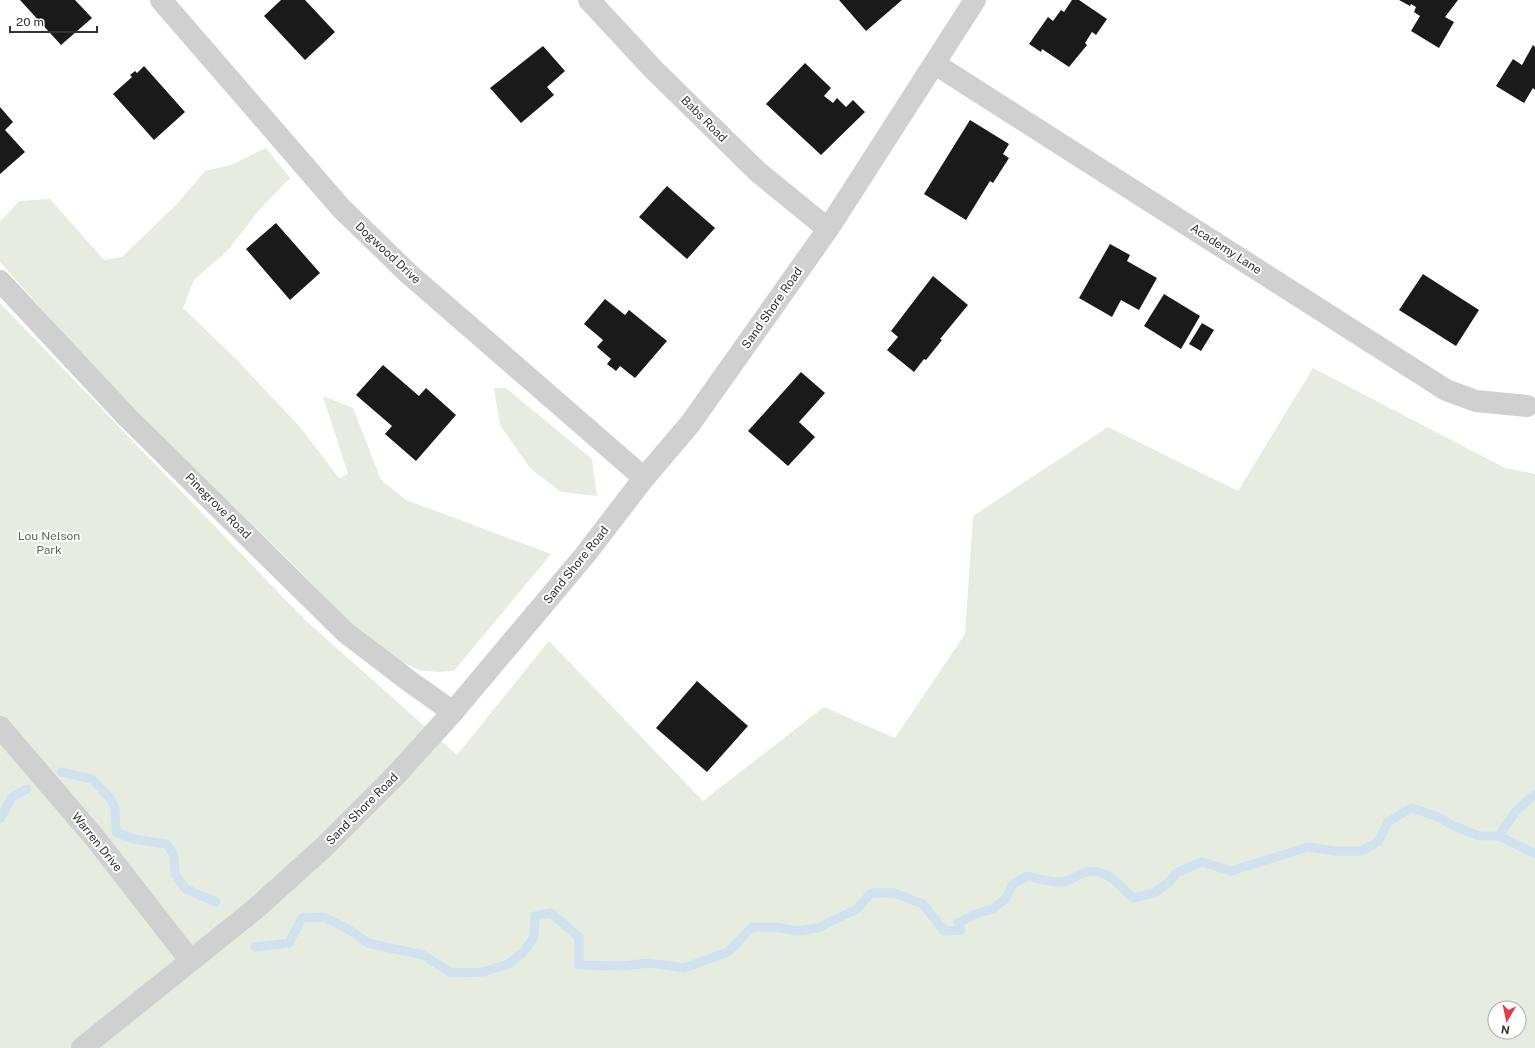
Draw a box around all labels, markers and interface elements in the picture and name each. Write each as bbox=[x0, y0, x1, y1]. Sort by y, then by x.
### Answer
scale bar bbox=[10, 8, 97, 34]
text: 20 m bbox=[16, 15, 44, 29]
street label: Babs Road bbox=[678, 93, 730, 145]
street label: Dogwood Drive bbox=[352, 219, 424, 287]
street label: Academy Lane bbox=[1188, 221, 1264, 277]
street label: Sand Shore Road bbox=[739, 265, 805, 351]
street label: Pinegrove Road bbox=[182, 470, 254, 542]
street label: Sand Shore Road bbox=[540, 523, 612, 607]
park label: Lou Nelson Park bbox=[18, 529, 80, 557]
street label: Sand Shore Road bbox=[323, 770, 401, 848]
street label: Warren Drive bbox=[69, 810, 125, 875]
north arrow bbox=[1487, 1000, 1527, 1040]
text: N bbox=[1500, 1023, 1511, 1036]

